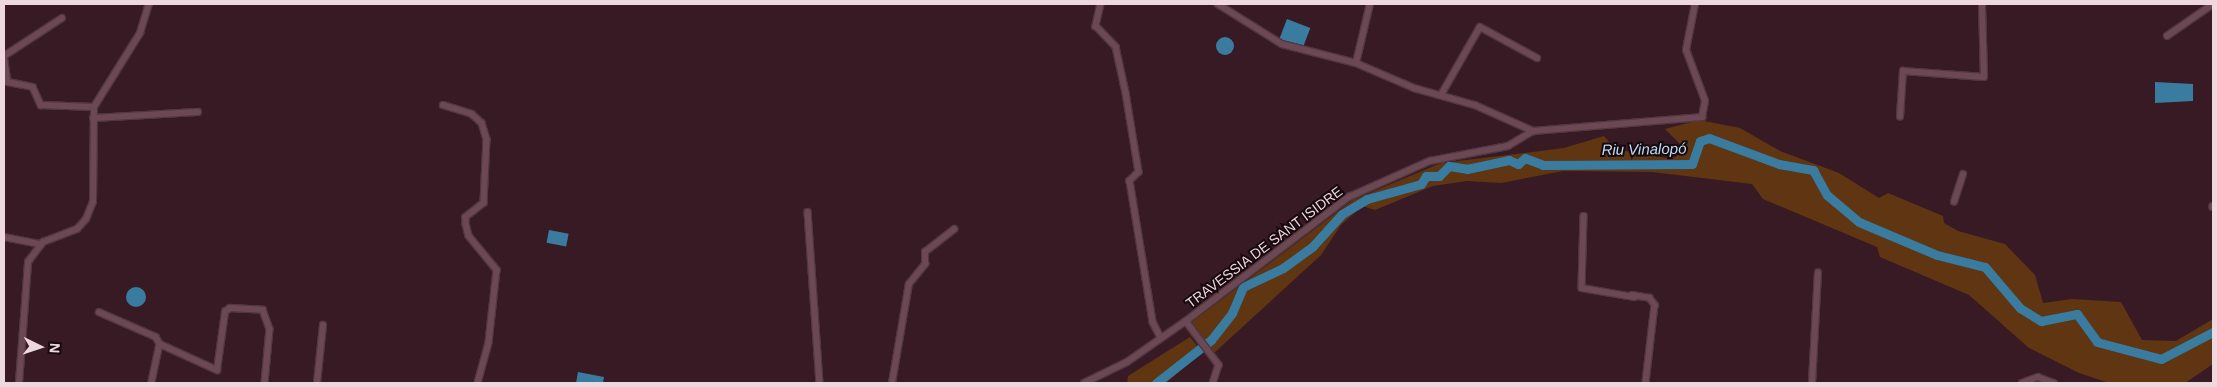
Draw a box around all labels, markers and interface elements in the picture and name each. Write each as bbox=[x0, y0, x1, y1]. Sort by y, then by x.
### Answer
water label: Riu Vinalopó bbox=[1601, 139, 1687, 159]
street label: TRAVESSIA DE SANT ISIDRE bbox=[1182, 182, 1346, 312]
north arrow bbox=[15, 322, 65, 372]
text: N bbox=[47, 342, 63, 354]

